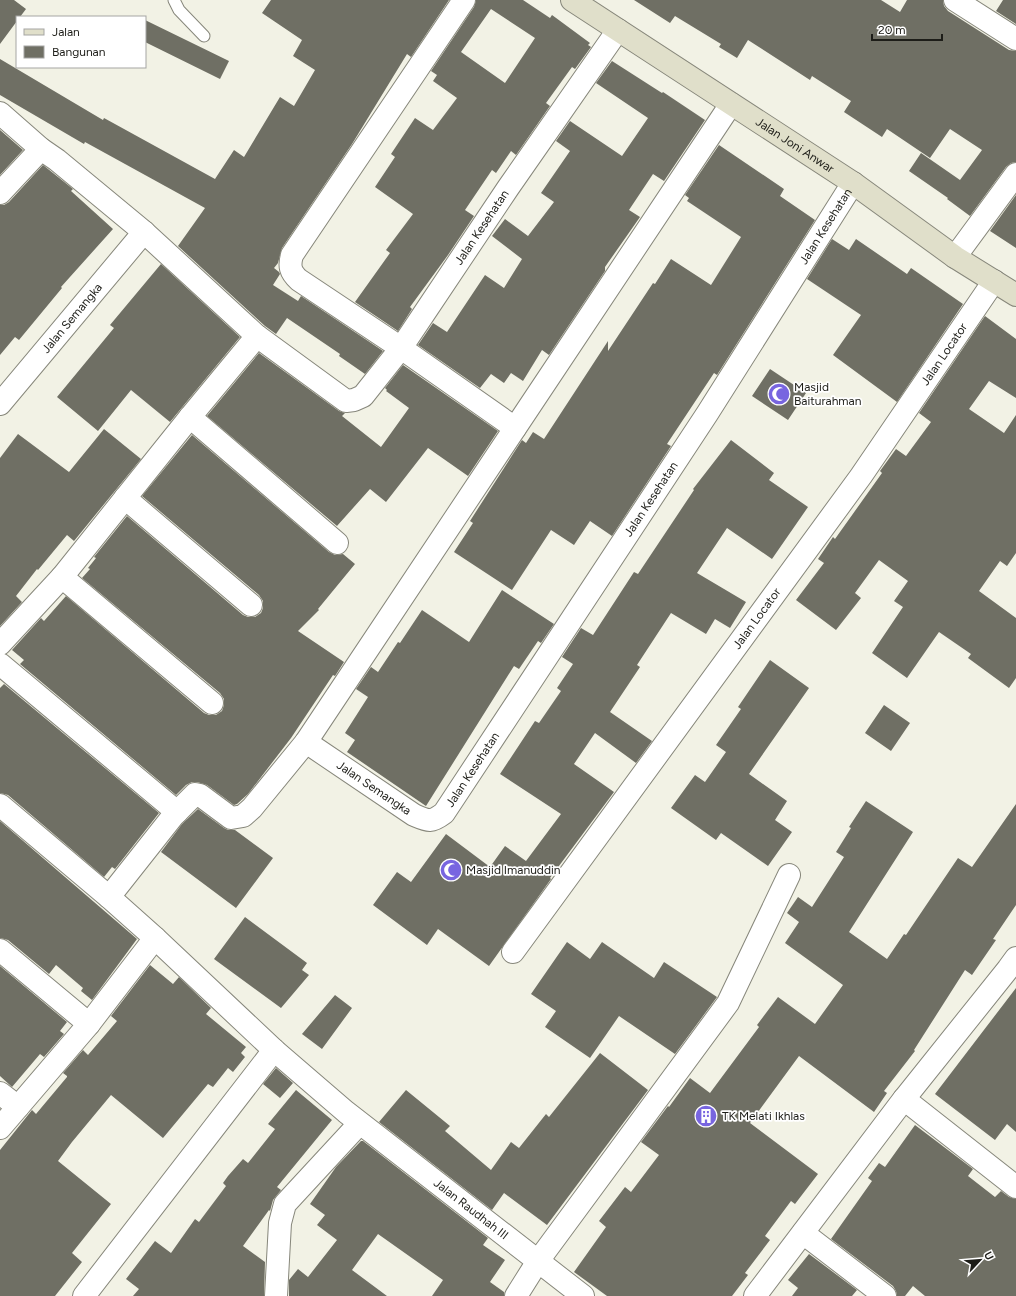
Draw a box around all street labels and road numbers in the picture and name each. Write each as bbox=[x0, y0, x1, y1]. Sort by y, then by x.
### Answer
street label: Jalan Joni Anwar bbox=[753, 115, 837, 176]
street label: Jalan Kesehatan bbox=[797, 186, 855, 267]
street label: Jalan Kesehatan bbox=[452, 187, 512, 267]
street label: Jalan Semangka bbox=[39, 280, 105, 356]
street label: Jalan Locator bbox=[918, 321, 970, 388]
street label: Jalan Kesehatan bbox=[621, 459, 681, 539]
street label: Jalan Locator bbox=[730, 585, 784, 652]
street label: Jalan Kesehatan bbox=[443, 729, 502, 810]
street label: Jalan Semangka bbox=[334, 758, 414, 818]
street label: Jalan Raudhah III bbox=[431, 1176, 511, 1242]

